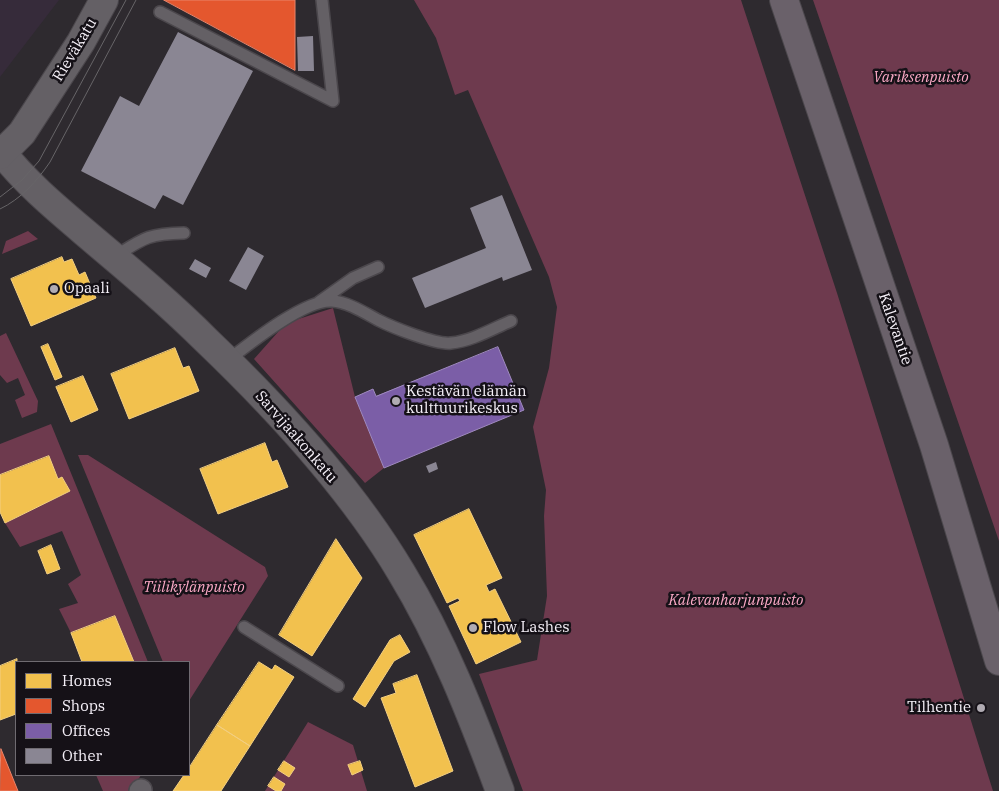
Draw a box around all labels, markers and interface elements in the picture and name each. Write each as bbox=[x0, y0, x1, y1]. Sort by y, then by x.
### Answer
street label: Rieväkatu bbox=[49, 15, 101, 85]
park label: Variksenpuisto bbox=[873, 69, 969, 87]
place label: Opaali bbox=[64, 280, 110, 298]
marker: Opaali bbox=[48, 283, 60, 295]
street label: Kalevantie bbox=[874, 291, 916, 367]
place label: Kestävän elämän kulttuurikeskus bbox=[406, 383, 527, 418]
street label: Sarvijaakonkatu bbox=[251, 387, 341, 487]
marker: Kestävän elämän kulttuurikeskus bbox=[390, 395, 402, 407]
park label: Tiilikylänpuisto bbox=[143, 579, 245, 597]
park label: Kalevanharjunpuisto bbox=[668, 592, 804, 610]
place label: Flow Lashes bbox=[483, 619, 570, 637]
marker: Flow Lashes bbox=[467, 622, 479, 634]
legend bbox=[15, 661, 190, 776]
text: Homes bbox=[62, 671, 112, 690]
text: Shops bbox=[62, 696, 105, 715]
place label: Tilhentie bbox=[907, 699, 971, 717]
marker: Tilhentie bbox=[975, 702, 987, 714]
text: Offices bbox=[62, 721, 110, 740]
text: Other bbox=[62, 746, 102, 765]

